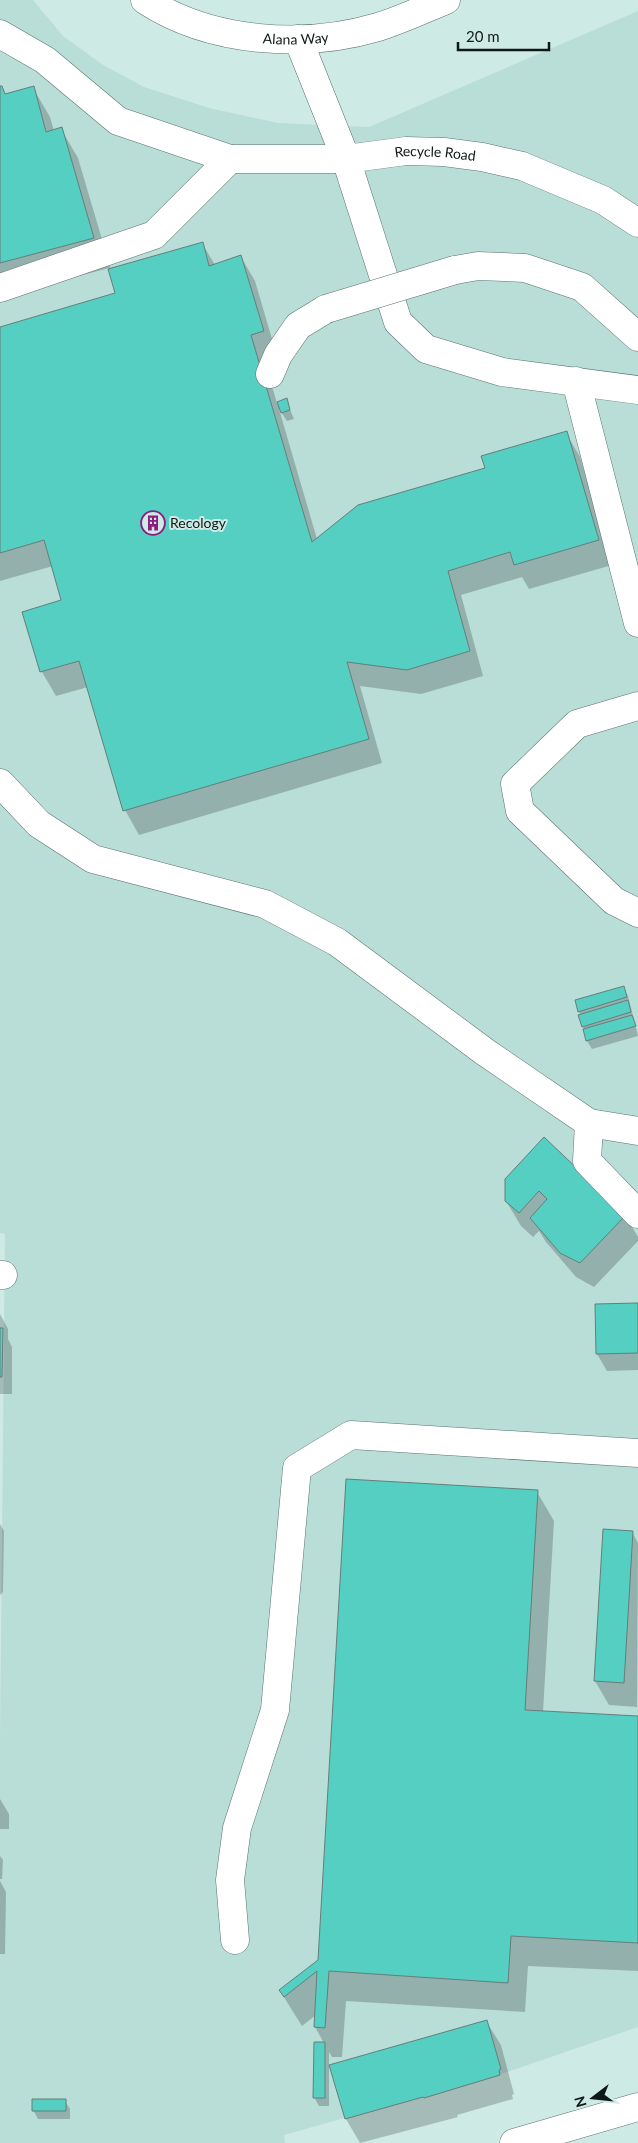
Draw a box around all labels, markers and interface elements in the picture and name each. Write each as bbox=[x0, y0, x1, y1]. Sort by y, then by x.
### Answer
scale bar bbox=[458, 20, 549, 52]
text: 20 m bbox=[466, 27, 500, 45]
street label: Alana Way bbox=[262, 28, 330, 47]
street label: Recycle Road bbox=[393, 142, 477, 164]
building icon: Recology bbox=[140, 510, 166, 536]
place label: Recology bbox=[170, 514, 227, 531]
north arrow bbox=[568, 2073, 618, 2123]
text: N bbox=[570, 2094, 590, 2109]

